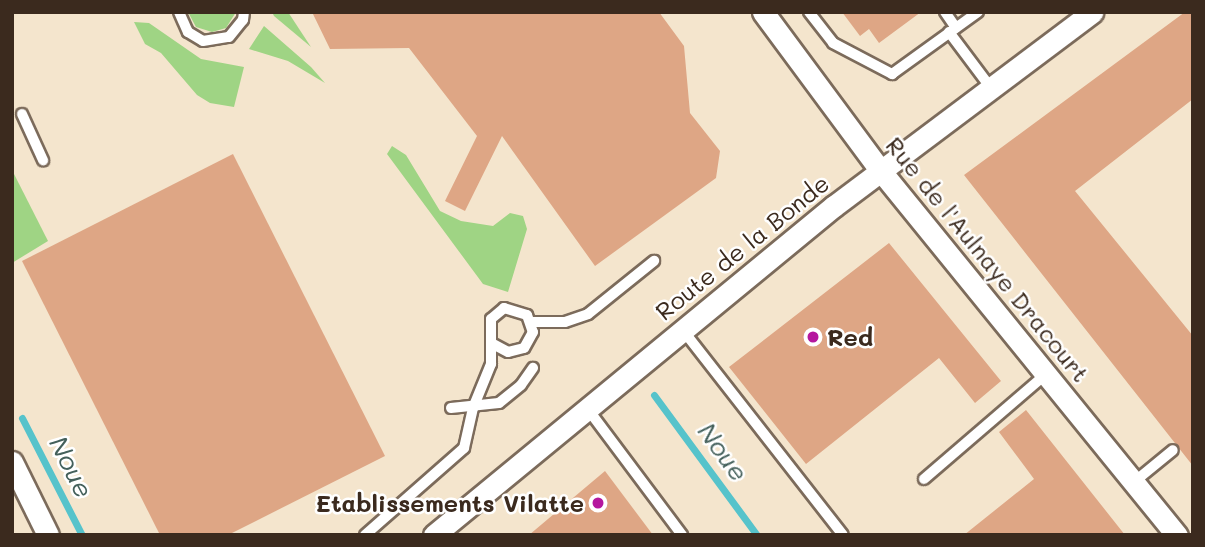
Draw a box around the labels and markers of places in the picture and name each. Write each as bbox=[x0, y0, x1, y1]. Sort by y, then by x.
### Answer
place label: Red bbox=[827, 323, 873, 351]
marker: Red bbox=[805, 329, 821, 345]
place label: Etablissements Vilatte bbox=[316, 489, 584, 517]
marker: Etablissements Vilatte bbox=[590, 495, 606, 511]

